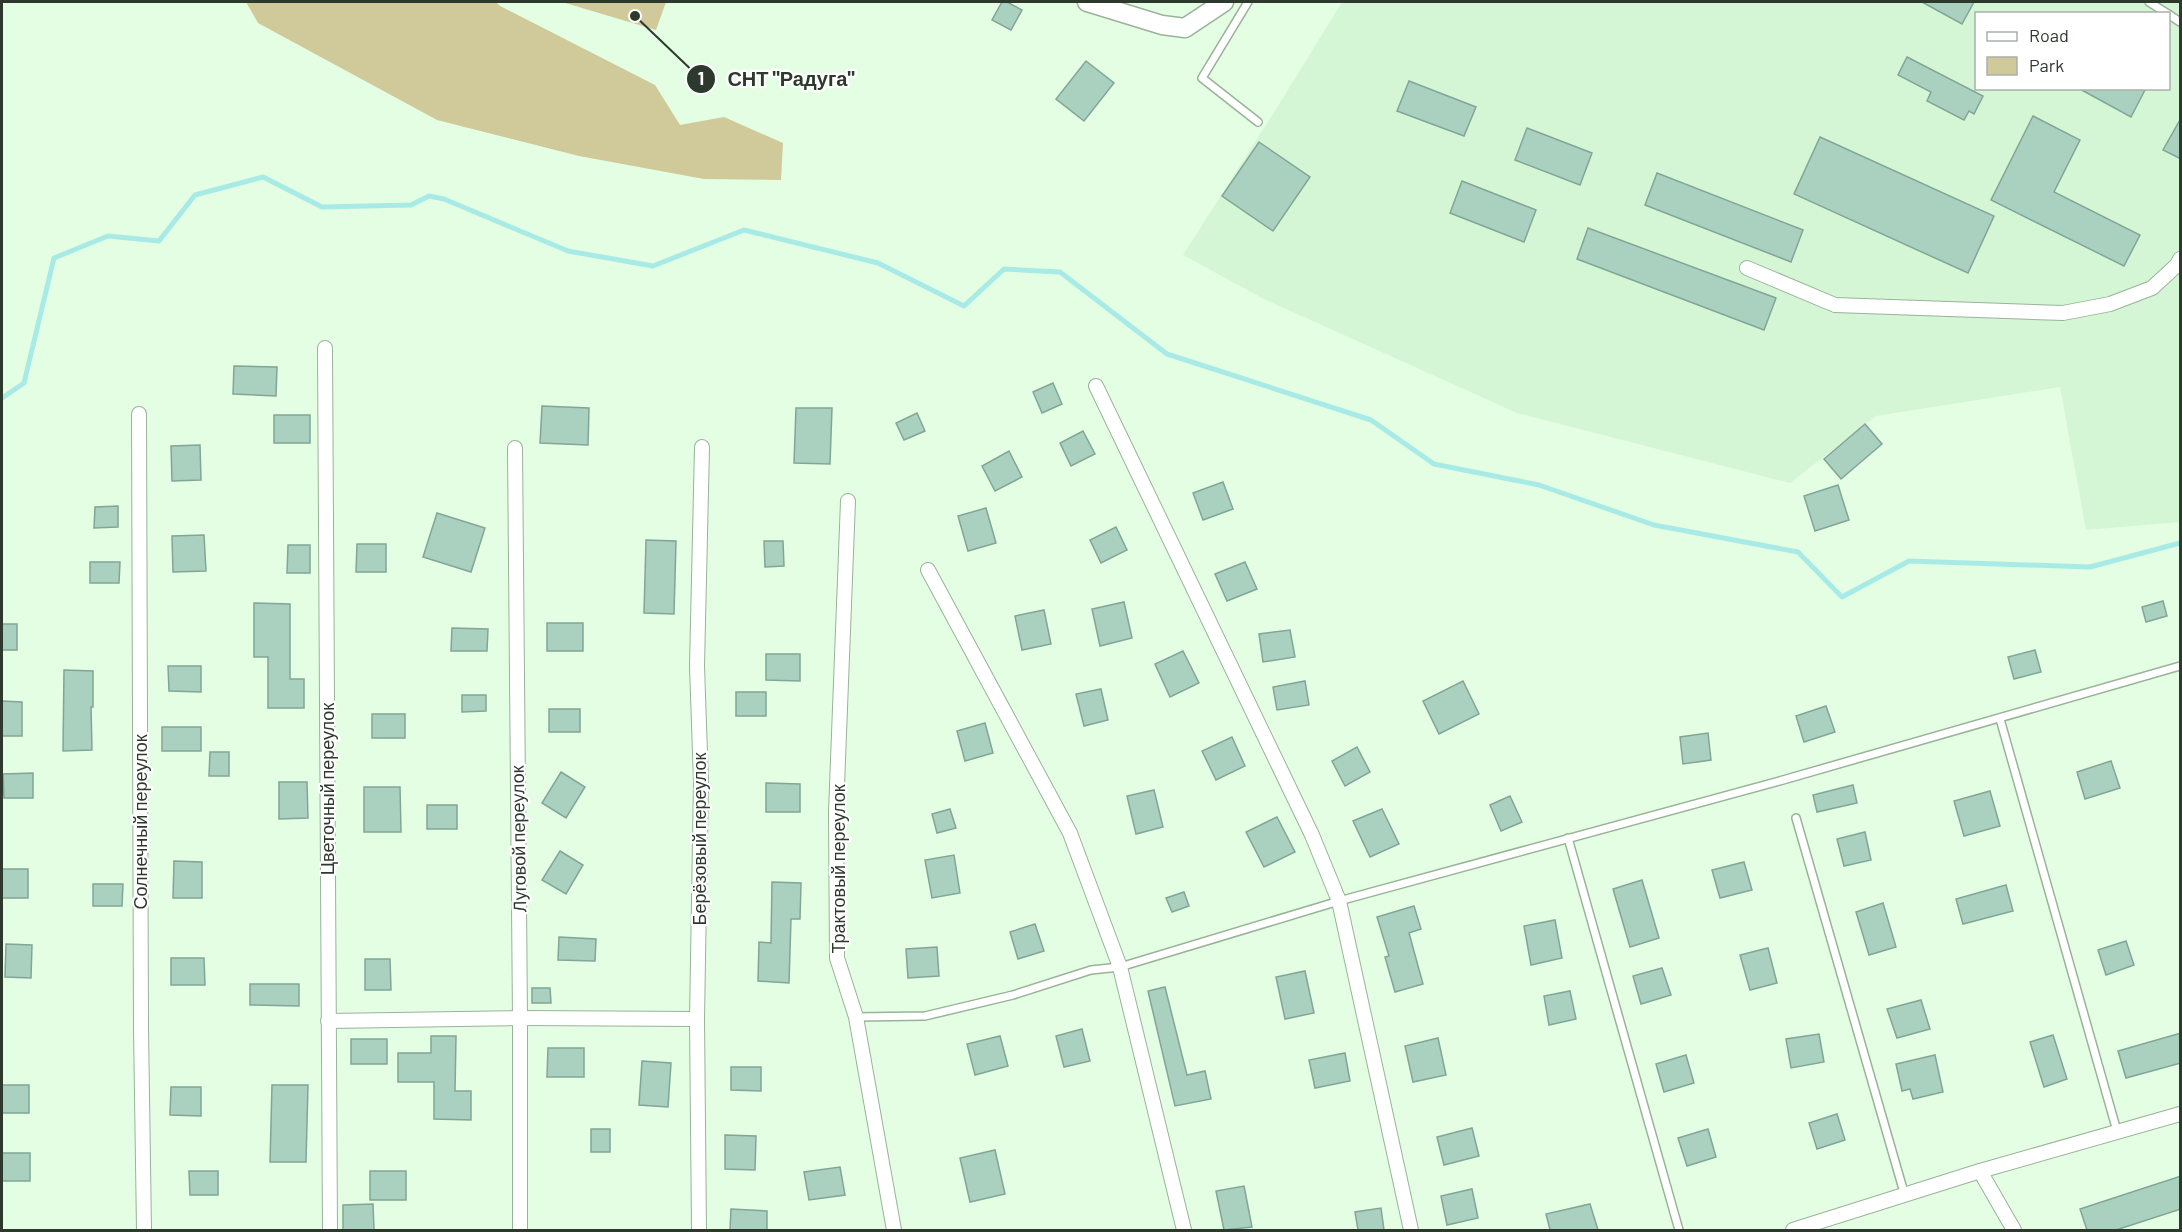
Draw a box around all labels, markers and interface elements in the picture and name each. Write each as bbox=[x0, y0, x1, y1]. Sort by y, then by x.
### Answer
legend bbox=[1975, 12, 2170, 90]
text: Road bbox=[2029, 24, 2069, 46]
text: Park bbox=[2029, 54, 2064, 76]
callout: СНТ "Радуга" bbox=[686, 60, 867, 98]
text: СНТ "Радуга" bbox=[727, 66, 855, 90]
text: 1 bbox=[698, 67, 704, 89]
street label: Цветочный переулок bbox=[316, 703, 338, 875]
street label: Солнечный переулок bbox=[129, 734, 151, 910]
street label: Берёзовый переулок bbox=[688, 752, 710, 925]
street label: Луговой переулок bbox=[506, 765, 530, 913]
street label: Трактовый переулок bbox=[827, 784, 849, 954]

